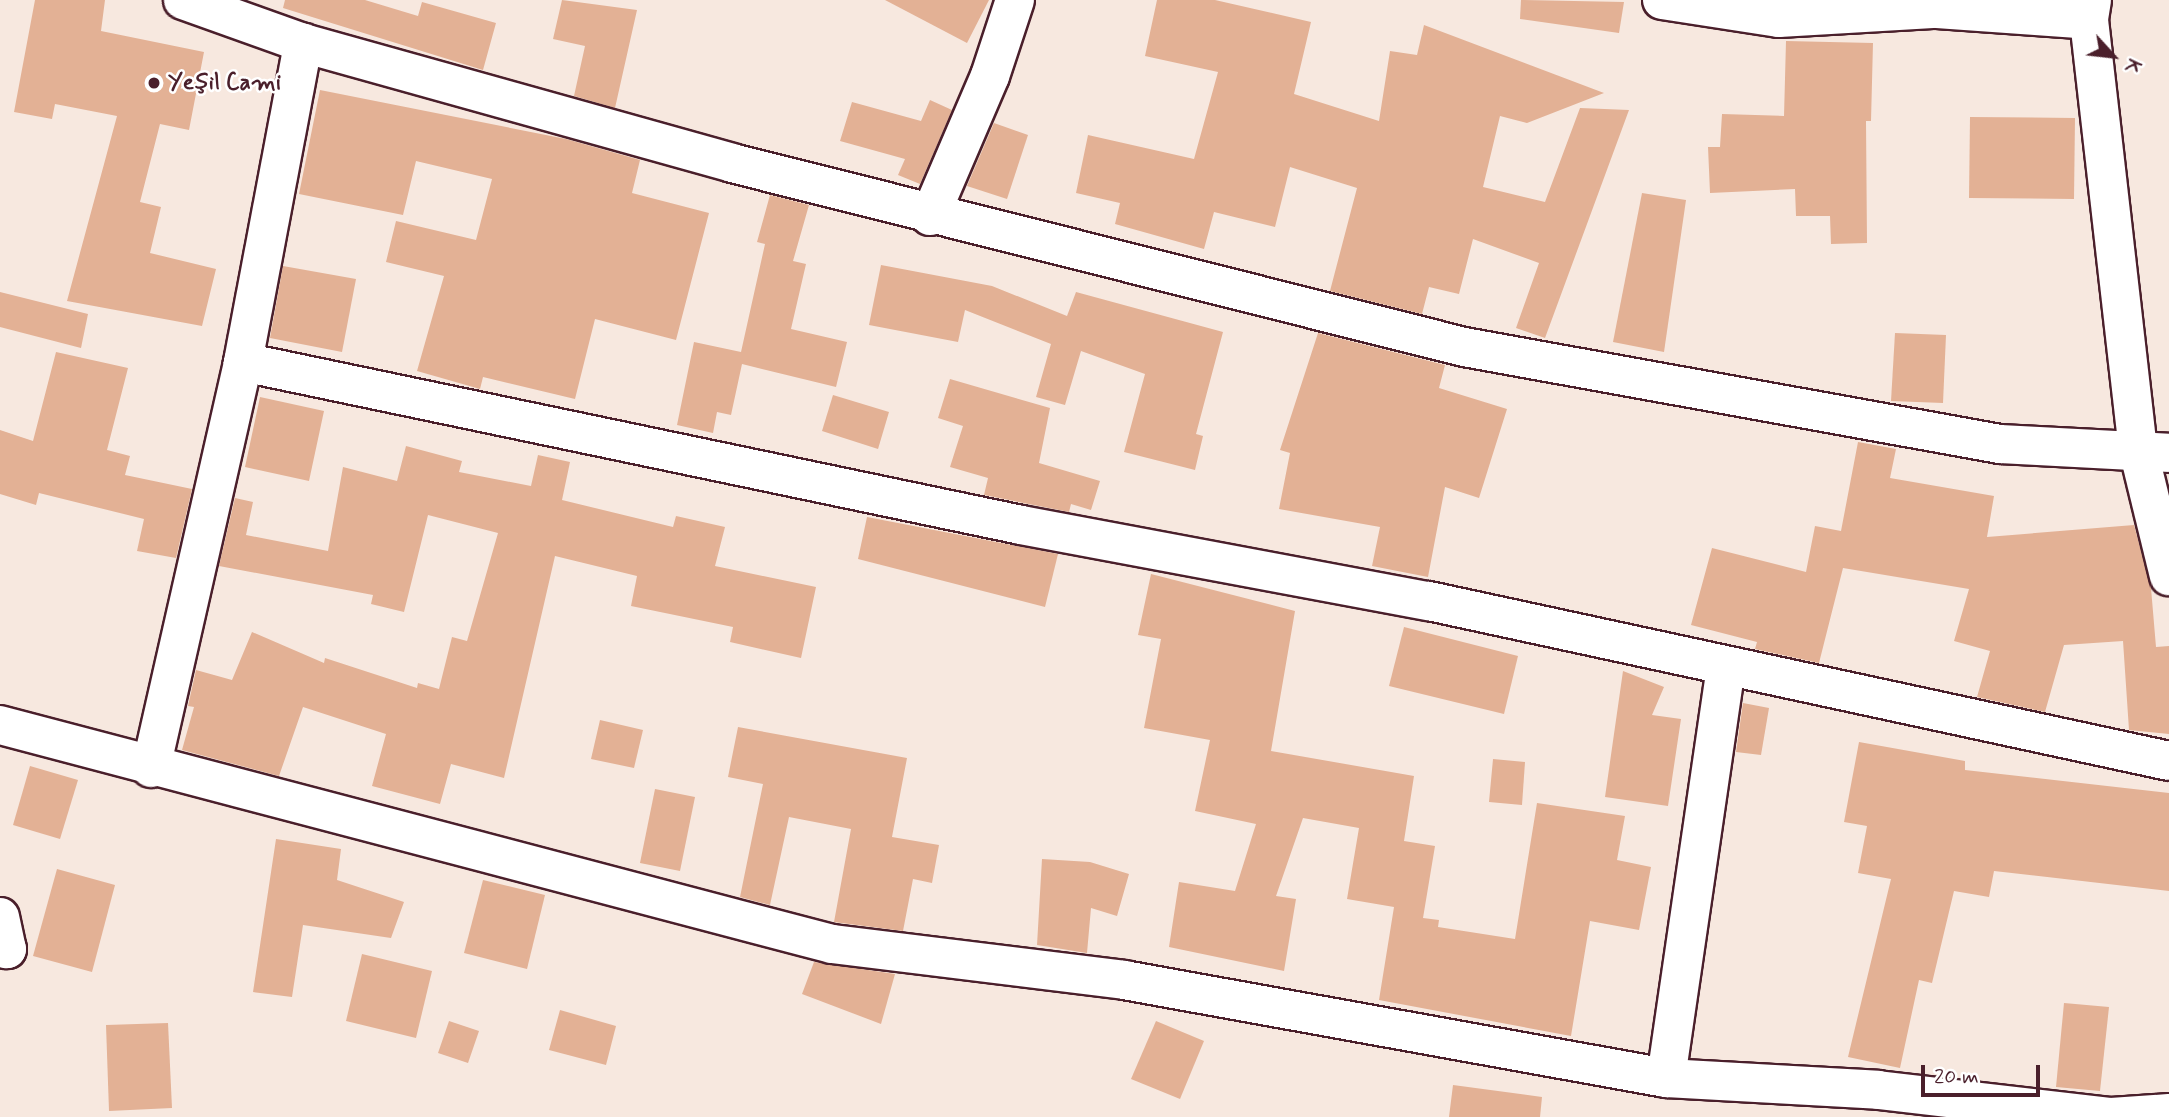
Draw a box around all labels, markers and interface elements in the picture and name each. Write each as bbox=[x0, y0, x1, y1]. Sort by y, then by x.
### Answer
north arrow bbox=[2078, 21, 2148, 91]
text: K bbox=[2118, 54, 2146, 77]
place label: Yeşil Cami bbox=[168, 69, 282, 97]
marker: Yeşil Cami bbox=[146, 75, 162, 91]
scale bar bbox=[1924, 1050, 2043, 1094]
text: 20 m bbox=[1934, 1063, 1979, 1091]

